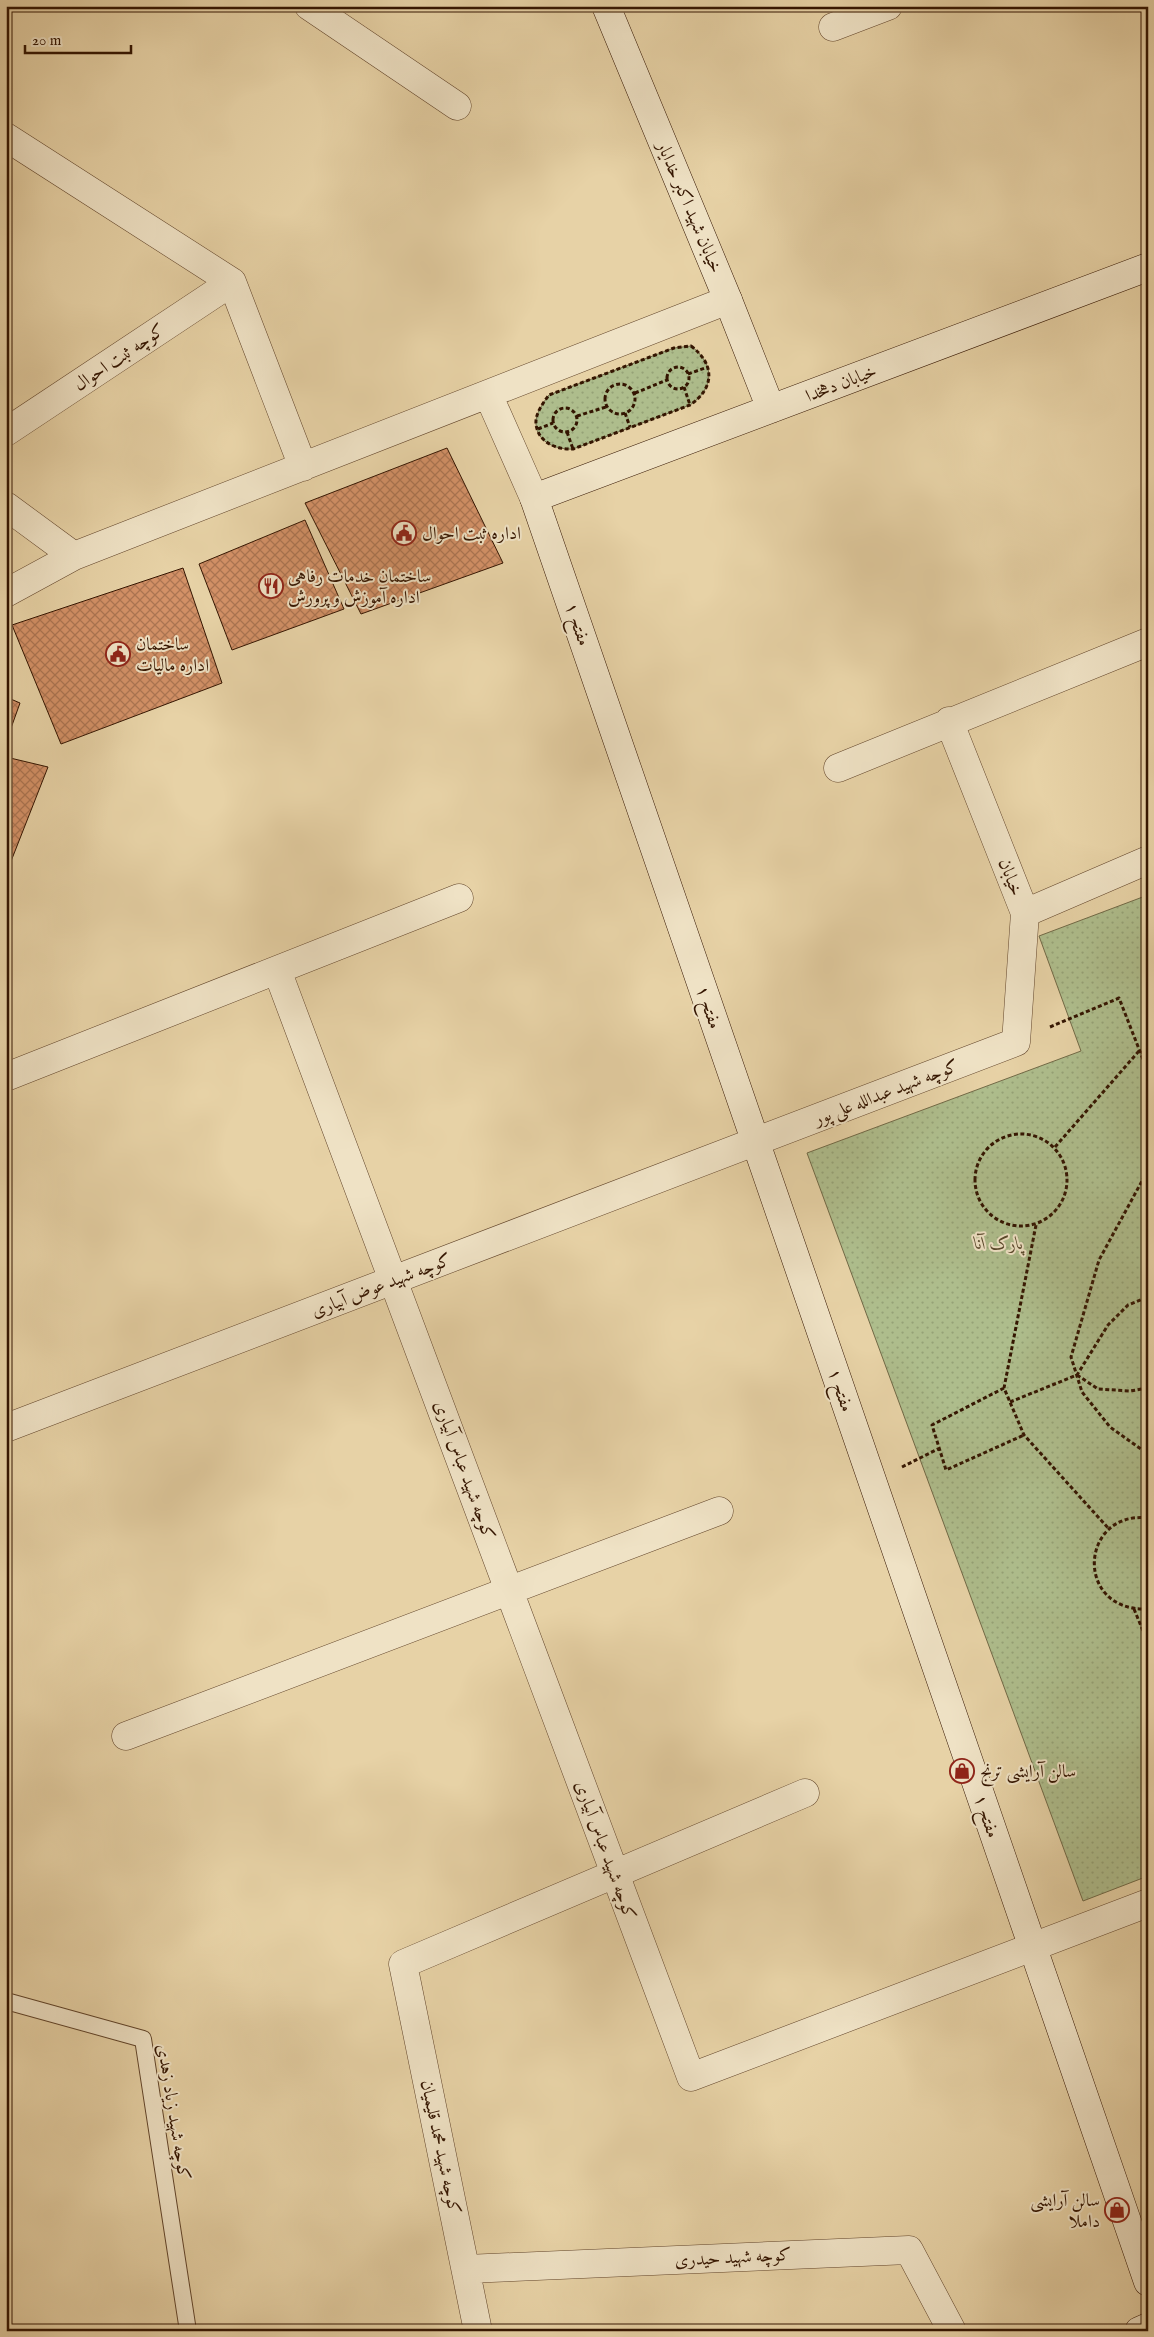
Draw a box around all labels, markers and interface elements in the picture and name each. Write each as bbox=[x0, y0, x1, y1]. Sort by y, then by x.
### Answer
scale bar bbox=[25, 22, 131, 54]
text: 20 m bbox=[32, 31, 62, 50]
street label: خیابان شهید اکبر خدایار bbox=[650, 136, 727, 277]
street label: کوچه ثبت احوال bbox=[70, 319, 170, 397]
street label: خیابان دهخدا bbox=[803, 360, 880, 408]
public building icon: اداره ثبت احوال bbox=[391, 520, 417, 546]
place label: اداره ثبت احوال bbox=[422, 523, 521, 546]
place label: ساختمان خدمات رفاهی اداره آموزش و پرورش bbox=[288, 566, 431, 610]
restaurant icon: ساختمان خدمات رفاهی اداره آموزش و پرورش bbox=[258, 573, 284, 599]
street label: مفتح ۱ bbox=[556, 600, 595, 650]
place label: ساختمان اداره مالیات bbox=[136, 634, 209, 678]
public building icon: ساختمان اداره مالیات bbox=[105, 641, 131, 667]
street label: خیابان bbox=[992, 856, 1027, 899]
street label: مفتح ۱ bbox=[687, 983, 726, 1033]
street label: کوچه شهید عبدالله علی پور bbox=[809, 1055, 962, 1132]
park label: پارک آنا bbox=[973, 1233, 1025, 1256]
street label: کوچه شهید عوض آبیاری bbox=[308, 1249, 455, 1324]
street label: مفتح ۱ bbox=[819, 1366, 858, 1416]
street label: کوچه شهید عباس آبیاری bbox=[428, 1398, 499, 1543]
shop icon: سالن آرایشی ترنج bbox=[949, 1758, 975, 1784]
place label: سالن آرایشی ترنج bbox=[980, 1761, 1076, 1787]
street label: کوچه شهید عباس آبیاری bbox=[569, 1778, 640, 1923]
street label: مفتح ۱ bbox=[965, 1792, 1004, 1842]
street label: کوچه شهید زیاد زهدی bbox=[150, 2043, 195, 2182]
street label: کوچه شهید محمد قلیمیان bbox=[414, 2078, 465, 2217]
place label: سالن آرایشی داملا bbox=[1030, 2190, 1100, 2234]
shop icon: سالن آرایشی داملا bbox=[1104, 2197, 1130, 2223]
street label: کوچه شهید حیدری bbox=[674, 2244, 792, 2273]

